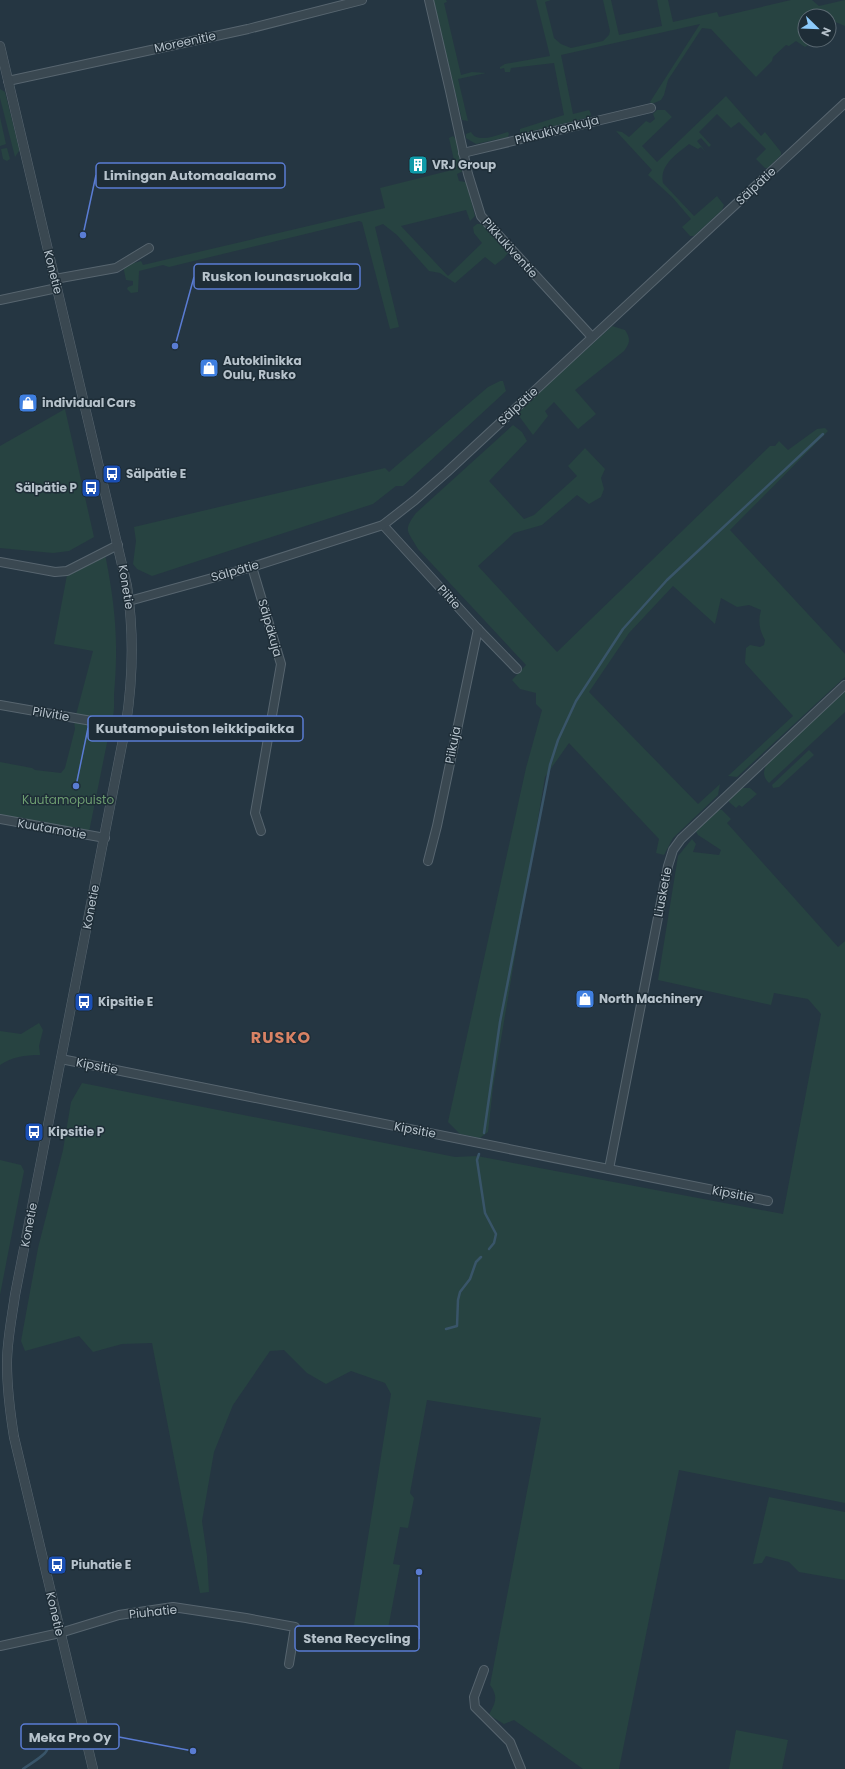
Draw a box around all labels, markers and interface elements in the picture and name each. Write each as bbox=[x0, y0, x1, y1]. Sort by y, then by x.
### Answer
north arrow bbox=[797, 8, 837, 48]
text: N bbox=[817, 25, 835, 39]
street label: Moreenitie bbox=[152, 27, 217, 56]
street label: Pikkukivenkuja bbox=[513, 111, 601, 148]
building icon: VRJ Group bbox=[407, 154, 429, 176]
place label: VRJ Group bbox=[432, 156, 496, 173]
callout: Limingan Automaalaamo bbox=[96, 163, 285, 188]
street label: Sälpätie bbox=[732, 163, 779, 209]
text: Limingan Automaalaamo bbox=[104, 166, 276, 185]
street label: Pikkukiventie bbox=[479, 214, 542, 281]
street label: Konetie bbox=[40, 248, 67, 296]
callout: Ruskon lounasruokala bbox=[194, 264, 360, 289]
text: Ruskon lounasruokala bbox=[202, 267, 352, 286]
place label: Autoklinikka Oulu, Rusko bbox=[223, 352, 302, 383]
shop icon: Autoklinikka Oulu, Rusko bbox=[198, 357, 220, 379]
street label: Sälpätie bbox=[494, 383, 541, 429]
shop icon: individual Cars bbox=[17, 392, 39, 414]
place label: individual Cars bbox=[42, 394, 136, 411]
bus stop icon: Sälpätie E bbox=[101, 463, 123, 485]
place label: Sälpätie E bbox=[126, 465, 186, 482]
bus stop icon: Sälpätie P bbox=[80, 477, 102, 499]
place label: Sälpätie P bbox=[16, 479, 78, 496]
street label: Sälpätie bbox=[209, 556, 261, 585]
street label: Konetie bbox=[115, 563, 138, 610]
street label: Piitie bbox=[434, 581, 465, 613]
street label: Sälpäkuja bbox=[254, 597, 287, 659]
street label: Pilvitie bbox=[31, 702, 71, 725]
callout: Kuutamopuiston leikkipaikka bbox=[88, 716, 303, 741]
text: Kuutamopuiston leikkipaikka bbox=[96, 719, 294, 738]
street label: Piikuja bbox=[441, 725, 464, 765]
park label: Kuutamopuisto bbox=[22, 791, 114, 808]
street label: Kuutamotie bbox=[16, 814, 88, 843]
street label: Liusketie bbox=[649, 866, 676, 918]
street label: Konetie bbox=[78, 883, 103, 930]
shop icon: North Machinery bbox=[574, 988, 596, 1010]
place label: North Machinery bbox=[599, 990, 703, 1007]
bus stop icon: Kipsitie E bbox=[73, 991, 95, 1013]
place label: Kipsitie E bbox=[98, 993, 153, 1010]
district label: RUSKO bbox=[251, 1026, 311, 1049]
street label: Kipsitie bbox=[75, 1053, 119, 1078]
street label: Kipsitie bbox=[393, 1117, 437, 1142]
bus stop icon: Kipsitie P bbox=[23, 1121, 45, 1143]
place label: Kipsitie P bbox=[48, 1123, 105, 1140]
street label: Kipsitie bbox=[711, 1181, 755, 1206]
street label: Konetie bbox=[16, 1201, 41, 1248]
bus stop icon: Piuhatie E bbox=[46, 1554, 68, 1576]
place label: Piuhatie E bbox=[71, 1556, 131, 1573]
street label: Konetie bbox=[42, 1590, 69, 1638]
street label: Piuhatie bbox=[128, 1601, 178, 1622]
callout: Stena Recycling bbox=[295, 1626, 419, 1651]
text: Stena Recycling bbox=[303, 1629, 411, 1648]
callout: Meka Pro Oy bbox=[21, 1724, 119, 1749]
text: Meka Pro Oy bbox=[29, 1728, 112, 1747]

